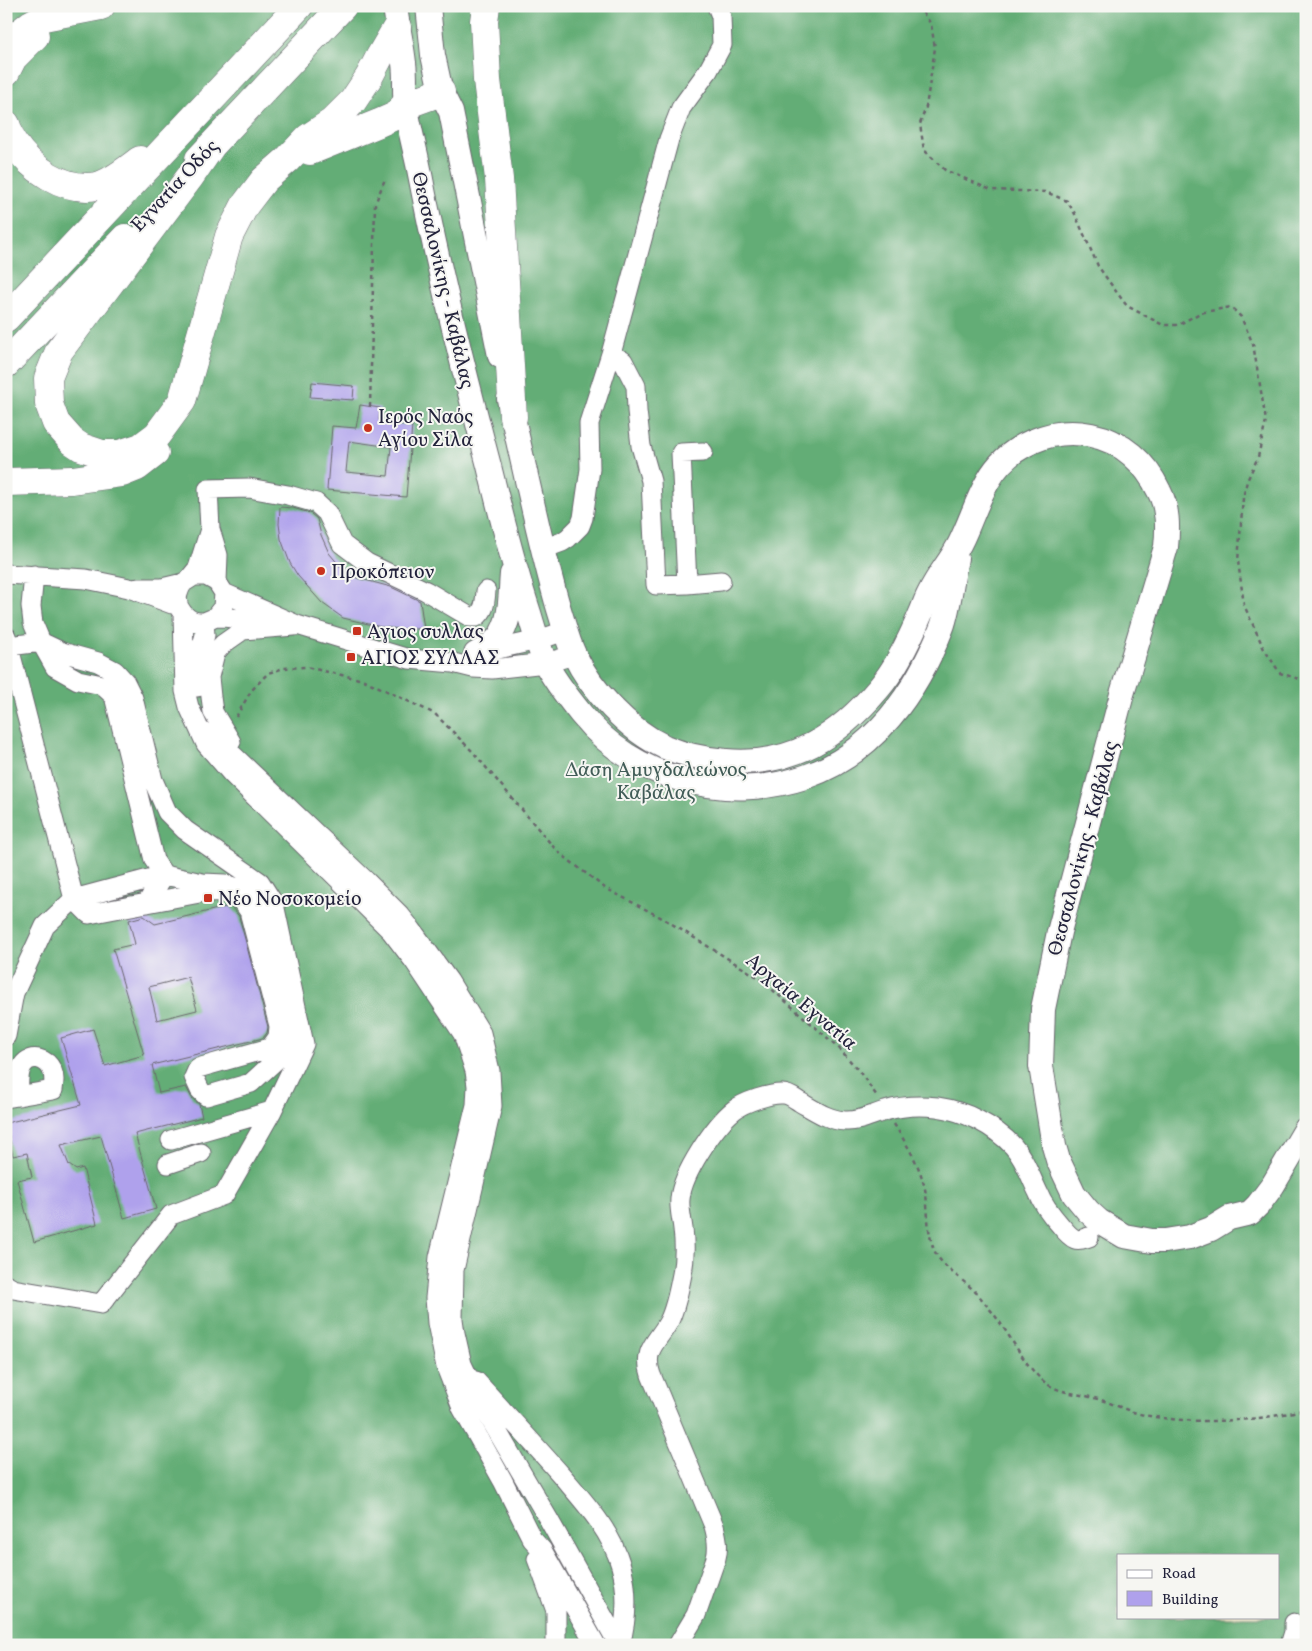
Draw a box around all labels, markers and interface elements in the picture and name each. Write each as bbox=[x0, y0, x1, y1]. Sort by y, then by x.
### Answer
street label: Εγνατία Οδός bbox=[125, 134, 226, 239]
street label: Θεσσαλονίκης - Καβάλας bbox=[404, 169, 481, 391]
place label: Ιερός Ναός Αγίου Σίλα bbox=[378, 404, 473, 455]
marker: Ιερός Ναός Αγίου Σίλα bbox=[362, 422, 374, 434]
place label: Προκόπειον bbox=[331, 559, 434, 587]
marker: Προκόπειον bbox=[315, 565, 327, 577]
place label: Αγιος συλλας bbox=[367, 619, 484, 647]
marker: Αγιος συλλας bbox=[351, 625, 363, 637]
place label: ΑΓΙΟΣ ΣΥΛΛΑΣ bbox=[361, 645, 499, 673]
marker: ΑΓΙΟΣ ΣΥΛΛΑΣ bbox=[345, 651, 357, 663]
street label: Θεσσαλονίκης - Καβάλας bbox=[1042, 738, 1126, 959]
park label: Δάση Αμυγδαλεώνος Καβάλας bbox=[565, 757, 747, 808]
place label: Νέο Νοσοκομείο bbox=[218, 886, 362, 914]
marker: Νέο Νοσοκομείο bbox=[202, 892, 214, 904]
street label: Αρχαία Εγνατία bbox=[739, 948, 863, 1058]
legend bbox=[1117, 1554, 1280, 1618]
text: Road bbox=[1162, 1564, 1196, 1585]
text: Building bbox=[1162, 1590, 1219, 1611]

